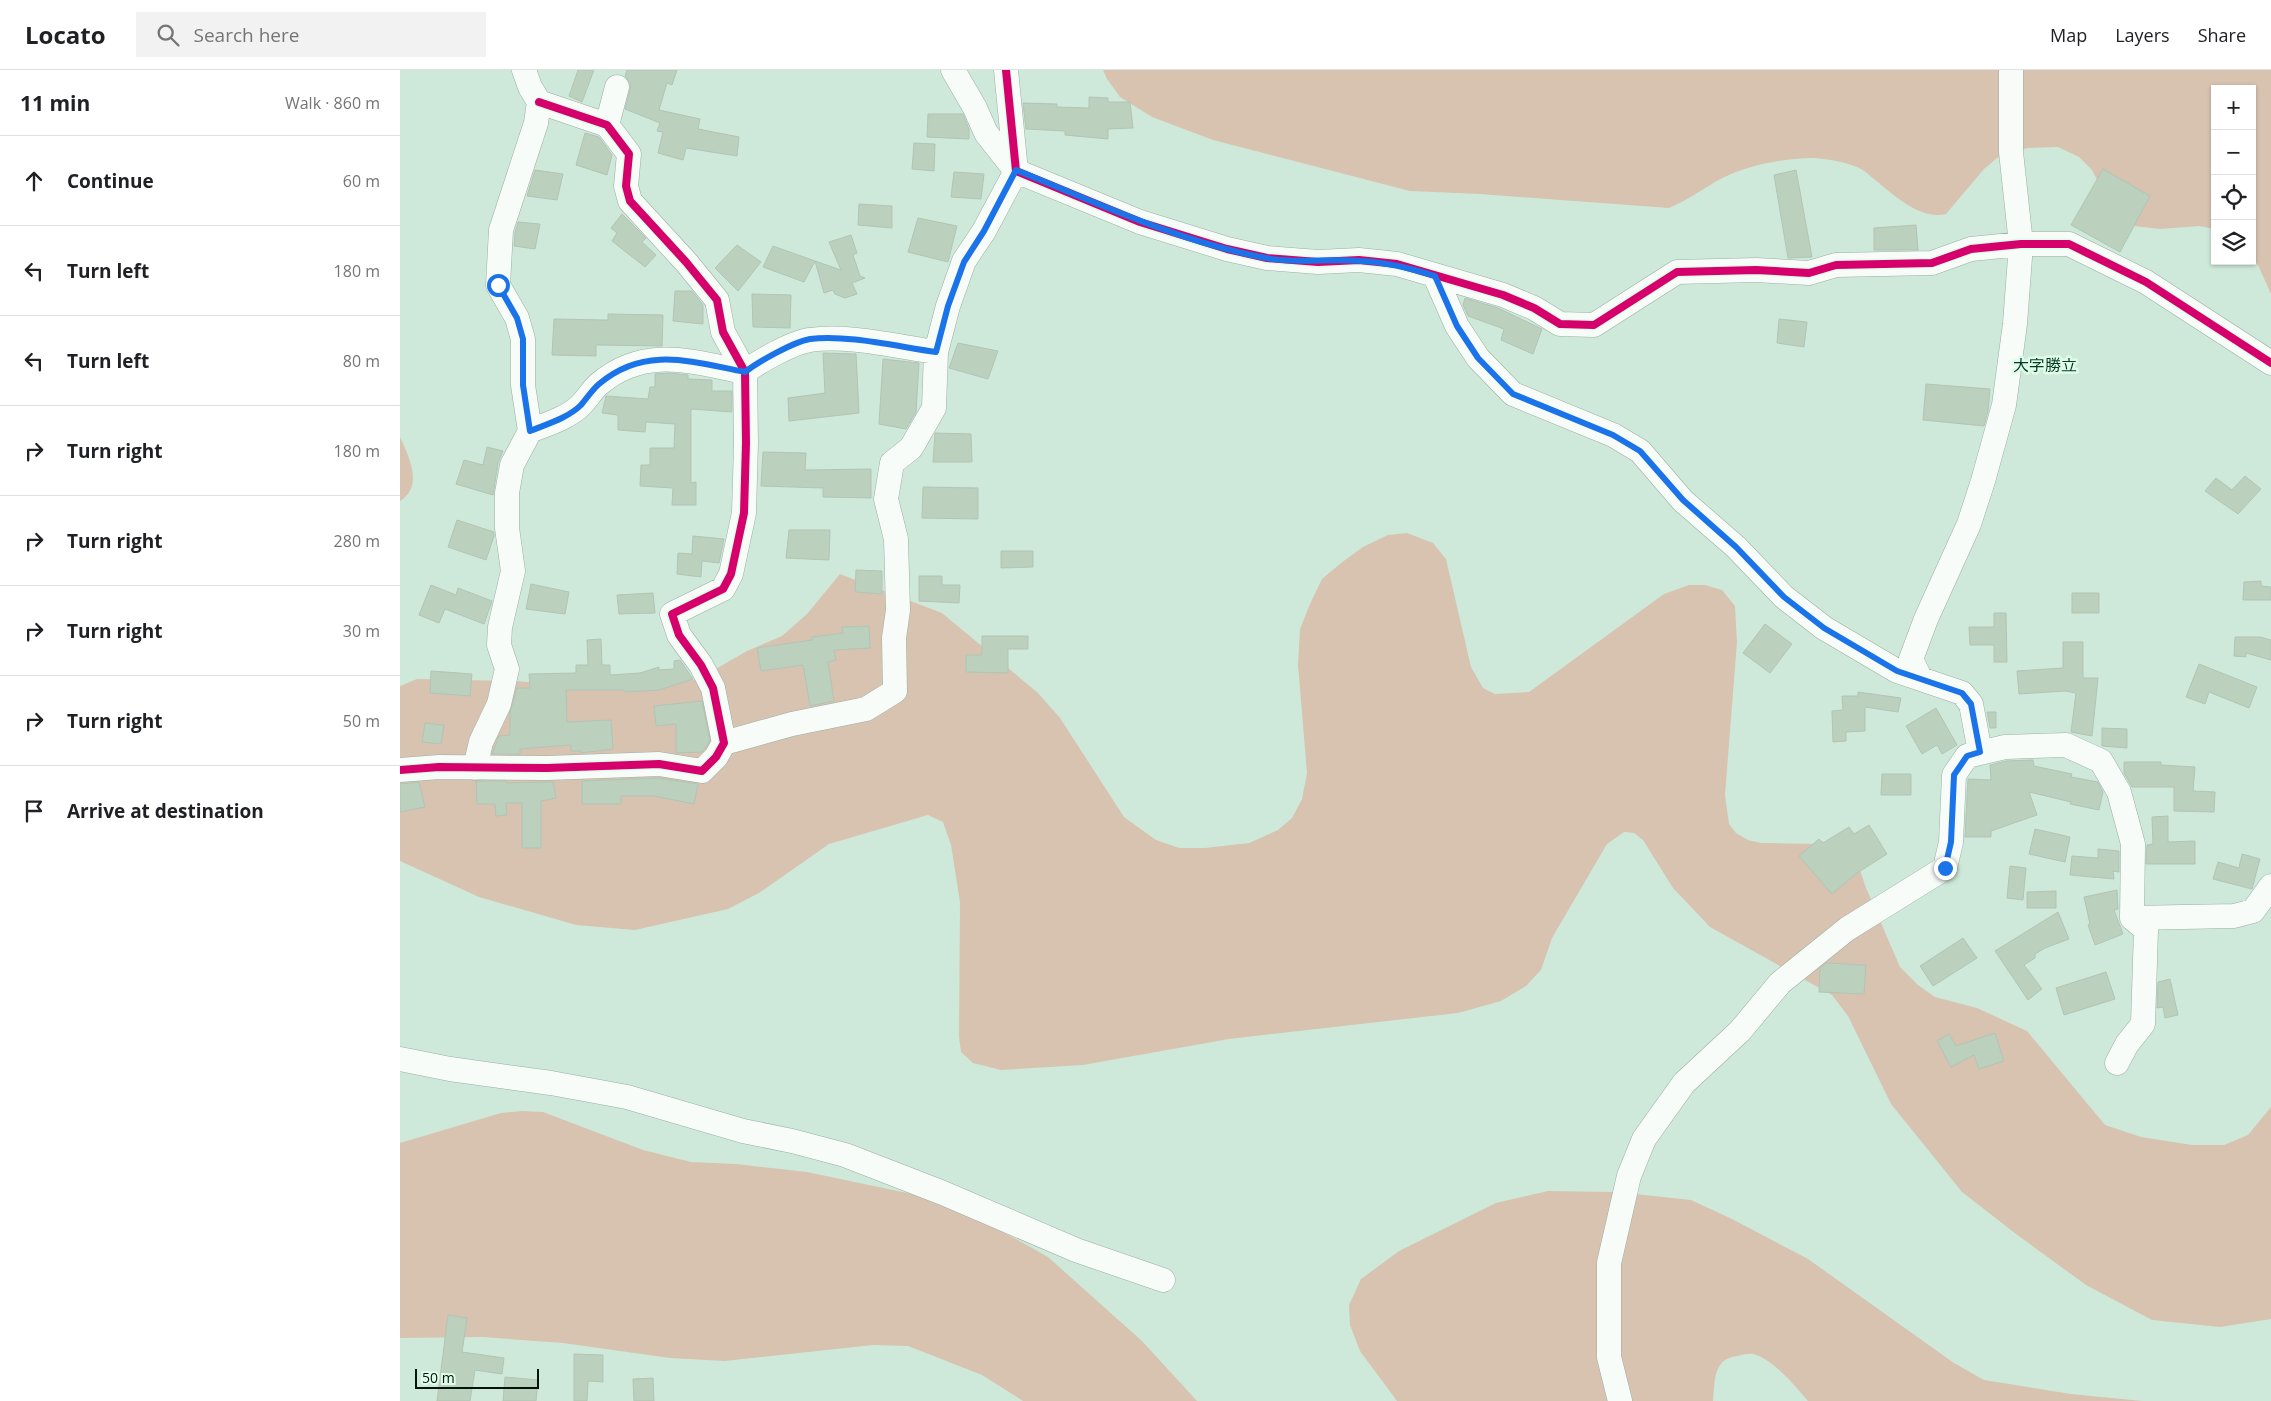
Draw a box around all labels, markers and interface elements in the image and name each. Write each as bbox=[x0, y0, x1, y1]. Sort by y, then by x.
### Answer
search box bbox=[136, 12, 486, 57]
text: Locato bbox=[25, 18, 106, 51]
icon: search bbox=[154, 21, 182, 49]
text: Search here bbox=[194, 22, 299, 48]
text: Map bbox=[2050, 23, 2087, 47]
text: Layers bbox=[2115, 23, 2170, 47]
text: Share bbox=[2198, 23, 2246, 47]
map controls bbox=[2211, 85, 2256, 265]
button: + bbox=[2211, 85, 2256, 130]
text: 11 min bbox=[20, 89, 90, 117]
text: Walk · 860 m bbox=[285, 92, 380, 114]
button: − bbox=[2211, 130, 2256, 175]
icon: ahead bbox=[20, 167, 48, 195]
text: Continue bbox=[67, 168, 154, 194]
text: 60 m bbox=[343, 170, 380, 192]
button: locate bbox=[2211, 175, 2256, 220]
button: layers bbox=[2211, 220, 2256, 265]
icon: left bbox=[20, 257, 48, 285]
text: Turn left bbox=[67, 258, 149, 284]
text: 180 m bbox=[334, 260, 380, 282]
route start bbox=[487, 274, 510, 297]
icon: left bbox=[20, 347, 48, 375]
text: Turn left bbox=[67, 348, 149, 374]
text: 80 m bbox=[343, 350, 380, 372]
district label: 大字勝立 bbox=[2013, 354, 2077, 376]
icon: right bbox=[20, 437, 48, 465]
text: Turn right bbox=[67, 438, 162, 464]
text: 180 m bbox=[334, 440, 380, 462]
icon: right bbox=[20, 527, 48, 555]
text: Turn right bbox=[67, 528, 162, 554]
text: 280 m bbox=[334, 530, 380, 552]
icon: right bbox=[20, 617, 48, 645]
text: Turn right bbox=[67, 618, 162, 644]
text: 30 m bbox=[343, 620, 380, 642]
icon: right bbox=[20, 707, 48, 735]
text: Turn right bbox=[67, 708, 162, 734]
text: 50 m bbox=[343, 710, 380, 732]
icon: arrive bbox=[20, 797, 48, 825]
text: Arrive at destination bbox=[67, 798, 264, 824]
route end bbox=[1934, 857, 1957, 880]
scale bar bbox=[415, 1366, 539, 1389]
text: 50 m bbox=[422, 1368, 455, 1387]

